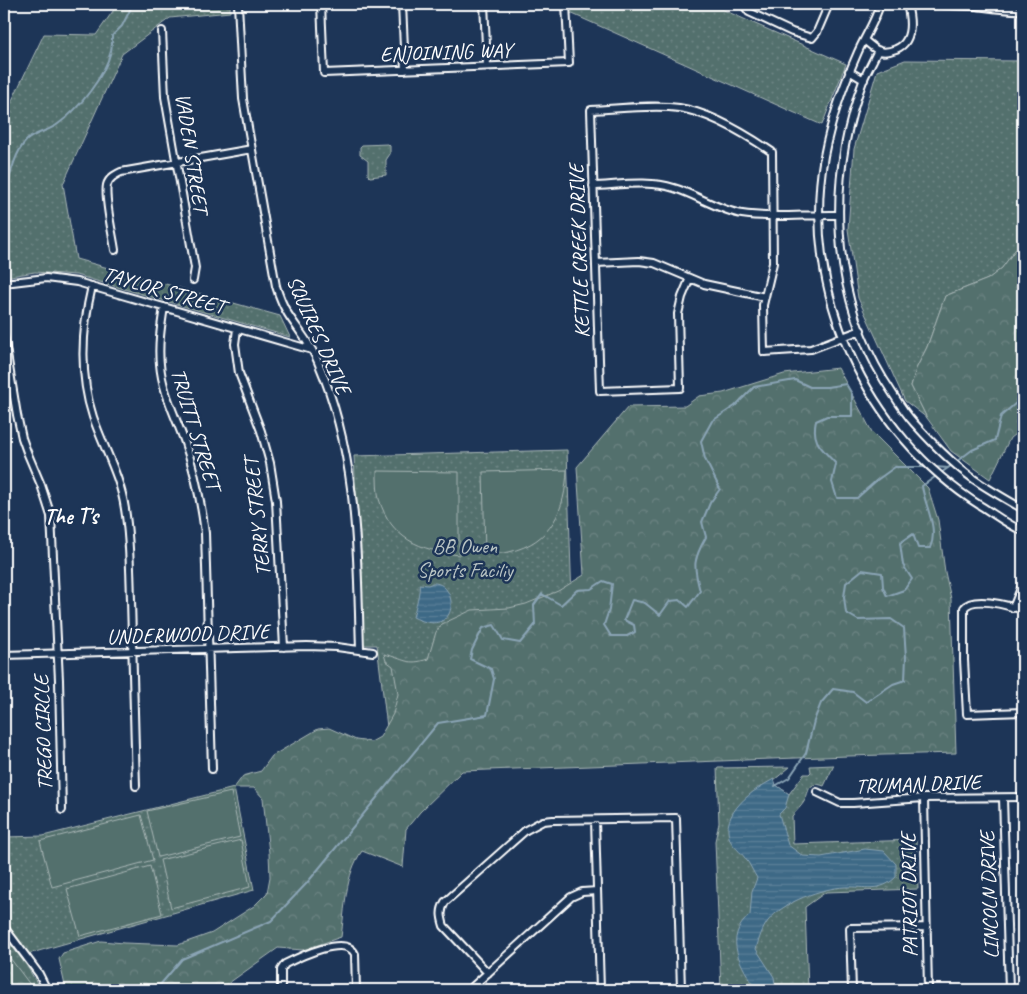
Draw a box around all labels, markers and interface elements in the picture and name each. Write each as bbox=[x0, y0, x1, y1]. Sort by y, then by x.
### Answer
street label: ENJOINING WAY bbox=[380, 37, 517, 67]
street label: VADEN STREET bbox=[170, 91, 215, 219]
street label: KETTLE CREEK DRIVE bbox=[563, 161, 595, 338]
street label: TAYLOR STREET bbox=[100, 260, 233, 321]
street label: SQUIRES DRIVE bbox=[281, 272, 358, 401]
street label: TRUITT STREET bbox=[165, 365, 228, 498]
street label: TERRY STREET bbox=[237, 451, 276, 577]
district label: The T's bbox=[44, 503, 100, 531]
park label: BB Owen Sports Faciliy bbox=[417, 533, 515, 583]
street label: UNDERWOOD DRIVE bbox=[106, 618, 272, 650]
street label: TREGO CIRCLE bbox=[28, 672, 58, 791]
street label: TRUMAN DRIVE bbox=[855, 769, 984, 799]
street label: LINCOLN DRIVE bbox=[974, 828, 1004, 959]
street label: PATRIOT DRIVE bbox=[895, 830, 923, 957]

